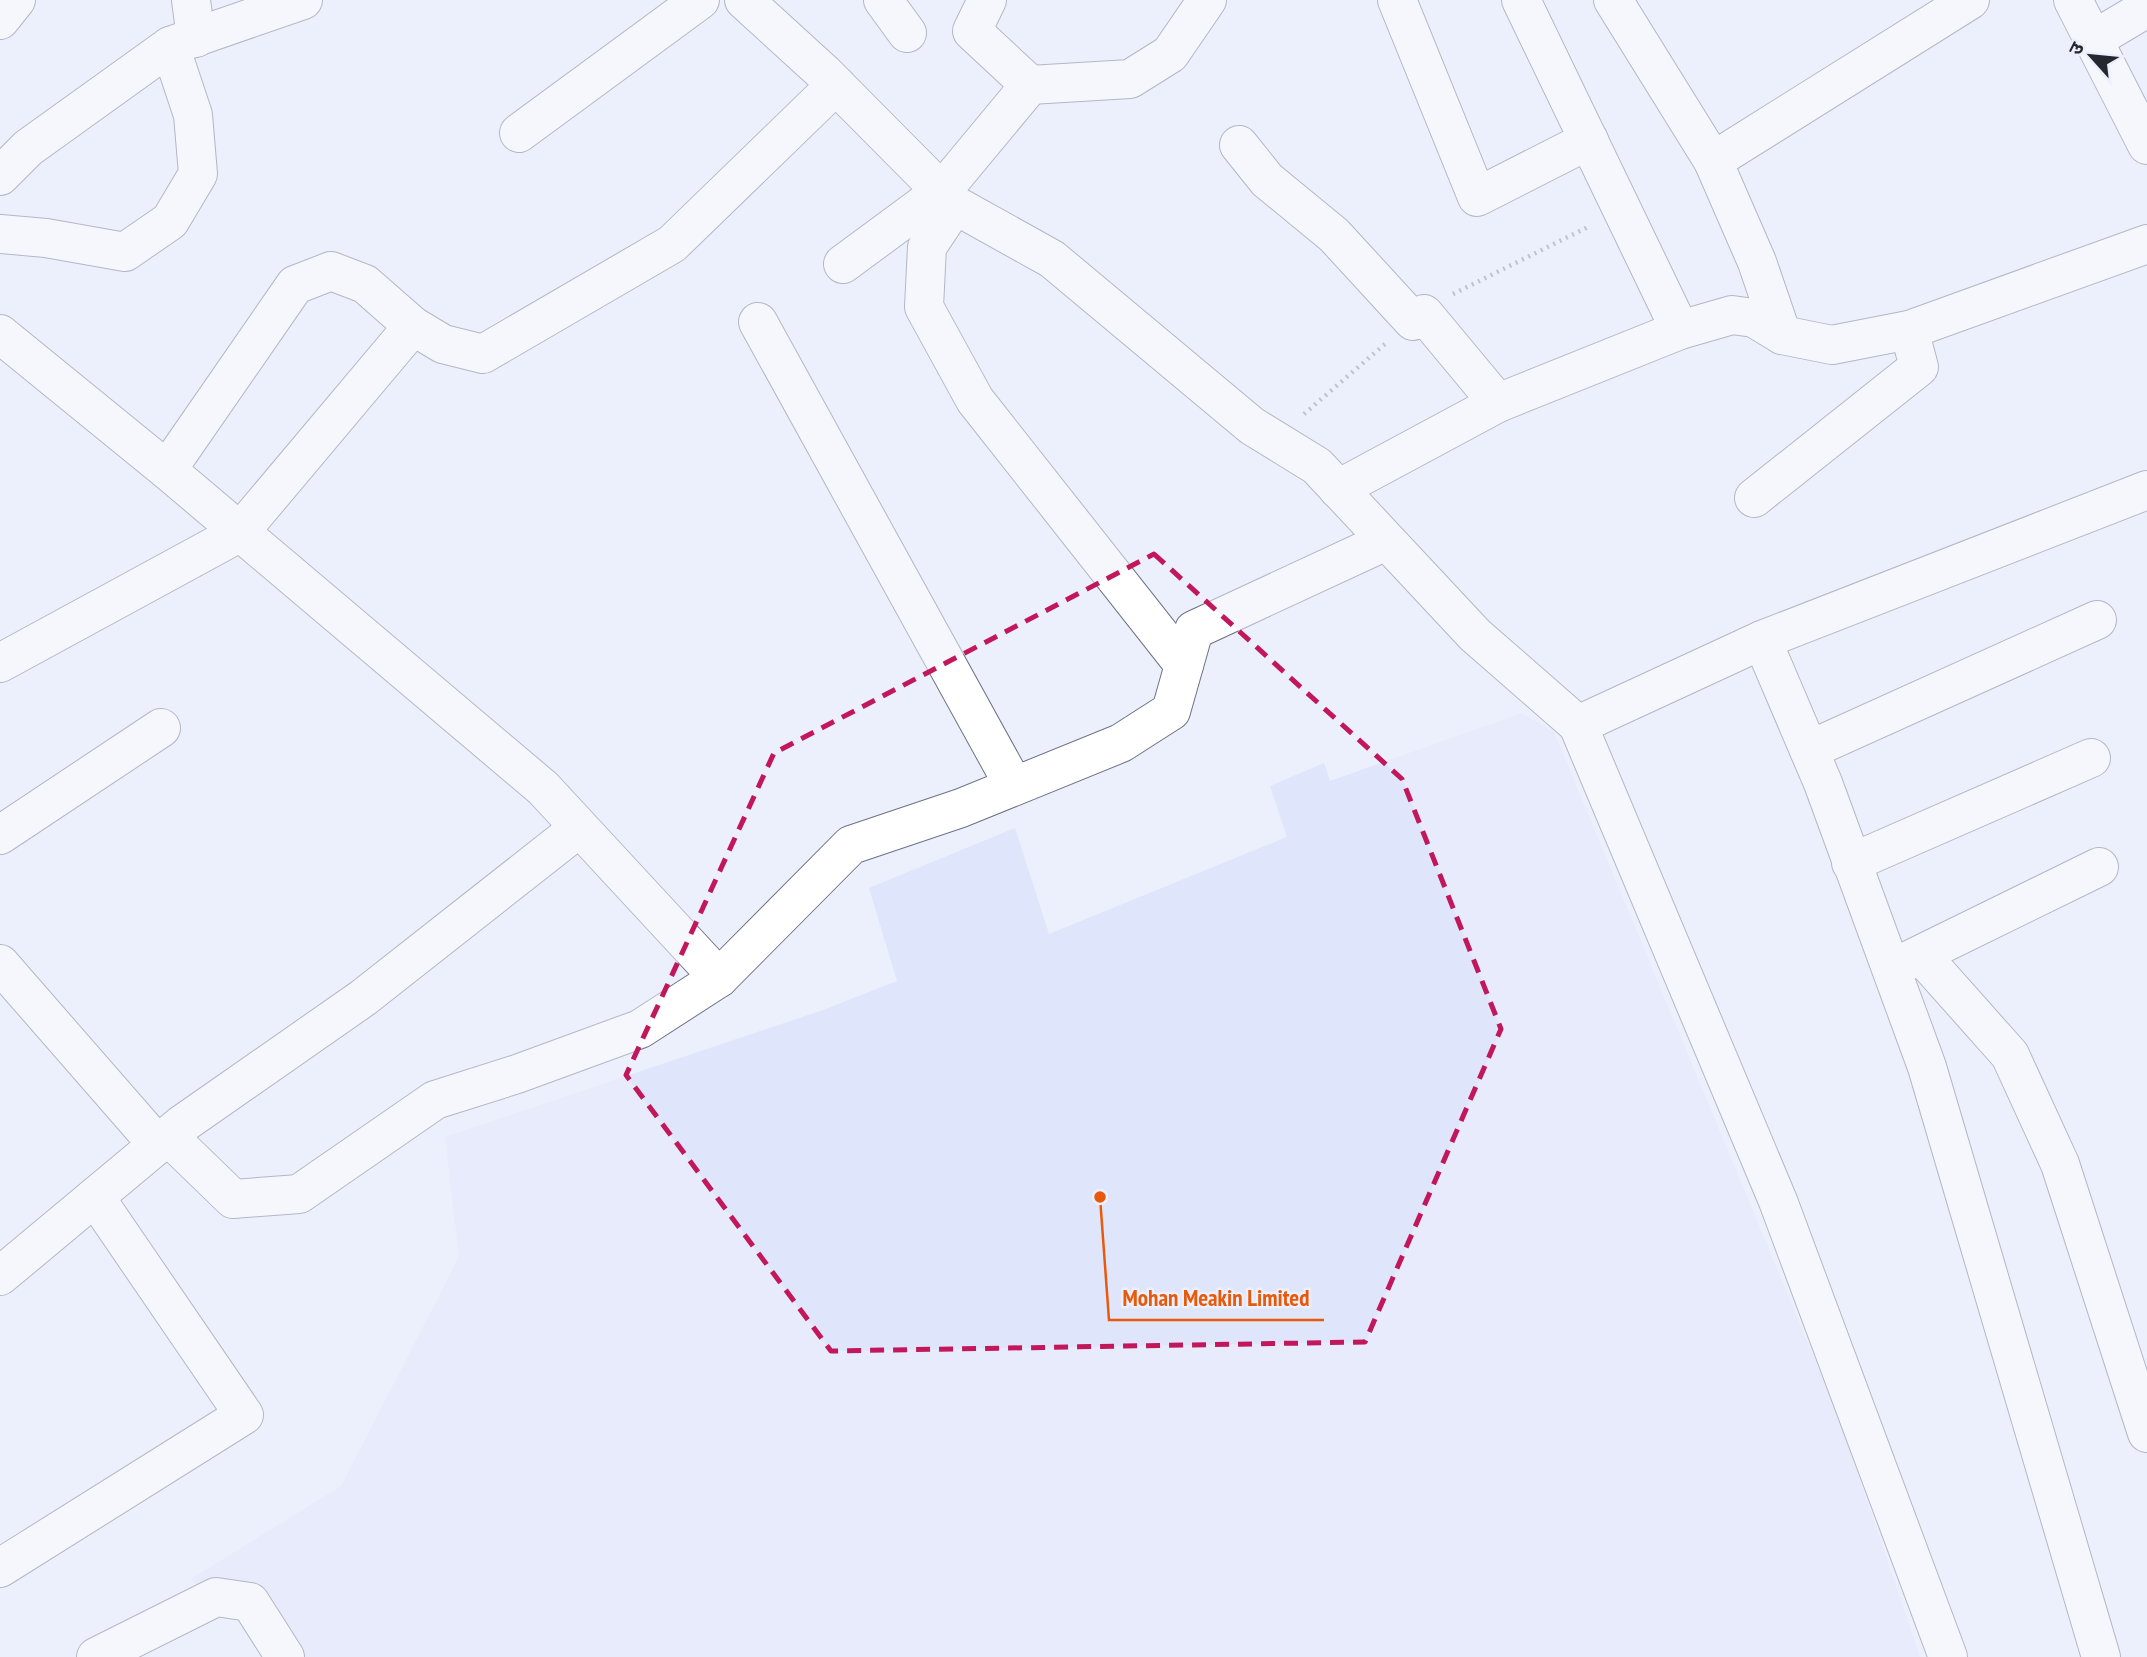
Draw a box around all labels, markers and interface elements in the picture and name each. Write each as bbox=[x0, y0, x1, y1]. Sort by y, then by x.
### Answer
north arrow bbox=[2056, 21, 2126, 91]
text: उ bbox=[2063, 37, 2089, 59]
callout: Mohan Meakin Limited bbox=[1109, 1276, 1324, 1320]
text: Mohan Meakin Limited bbox=[1123, 1283, 1309, 1312]

